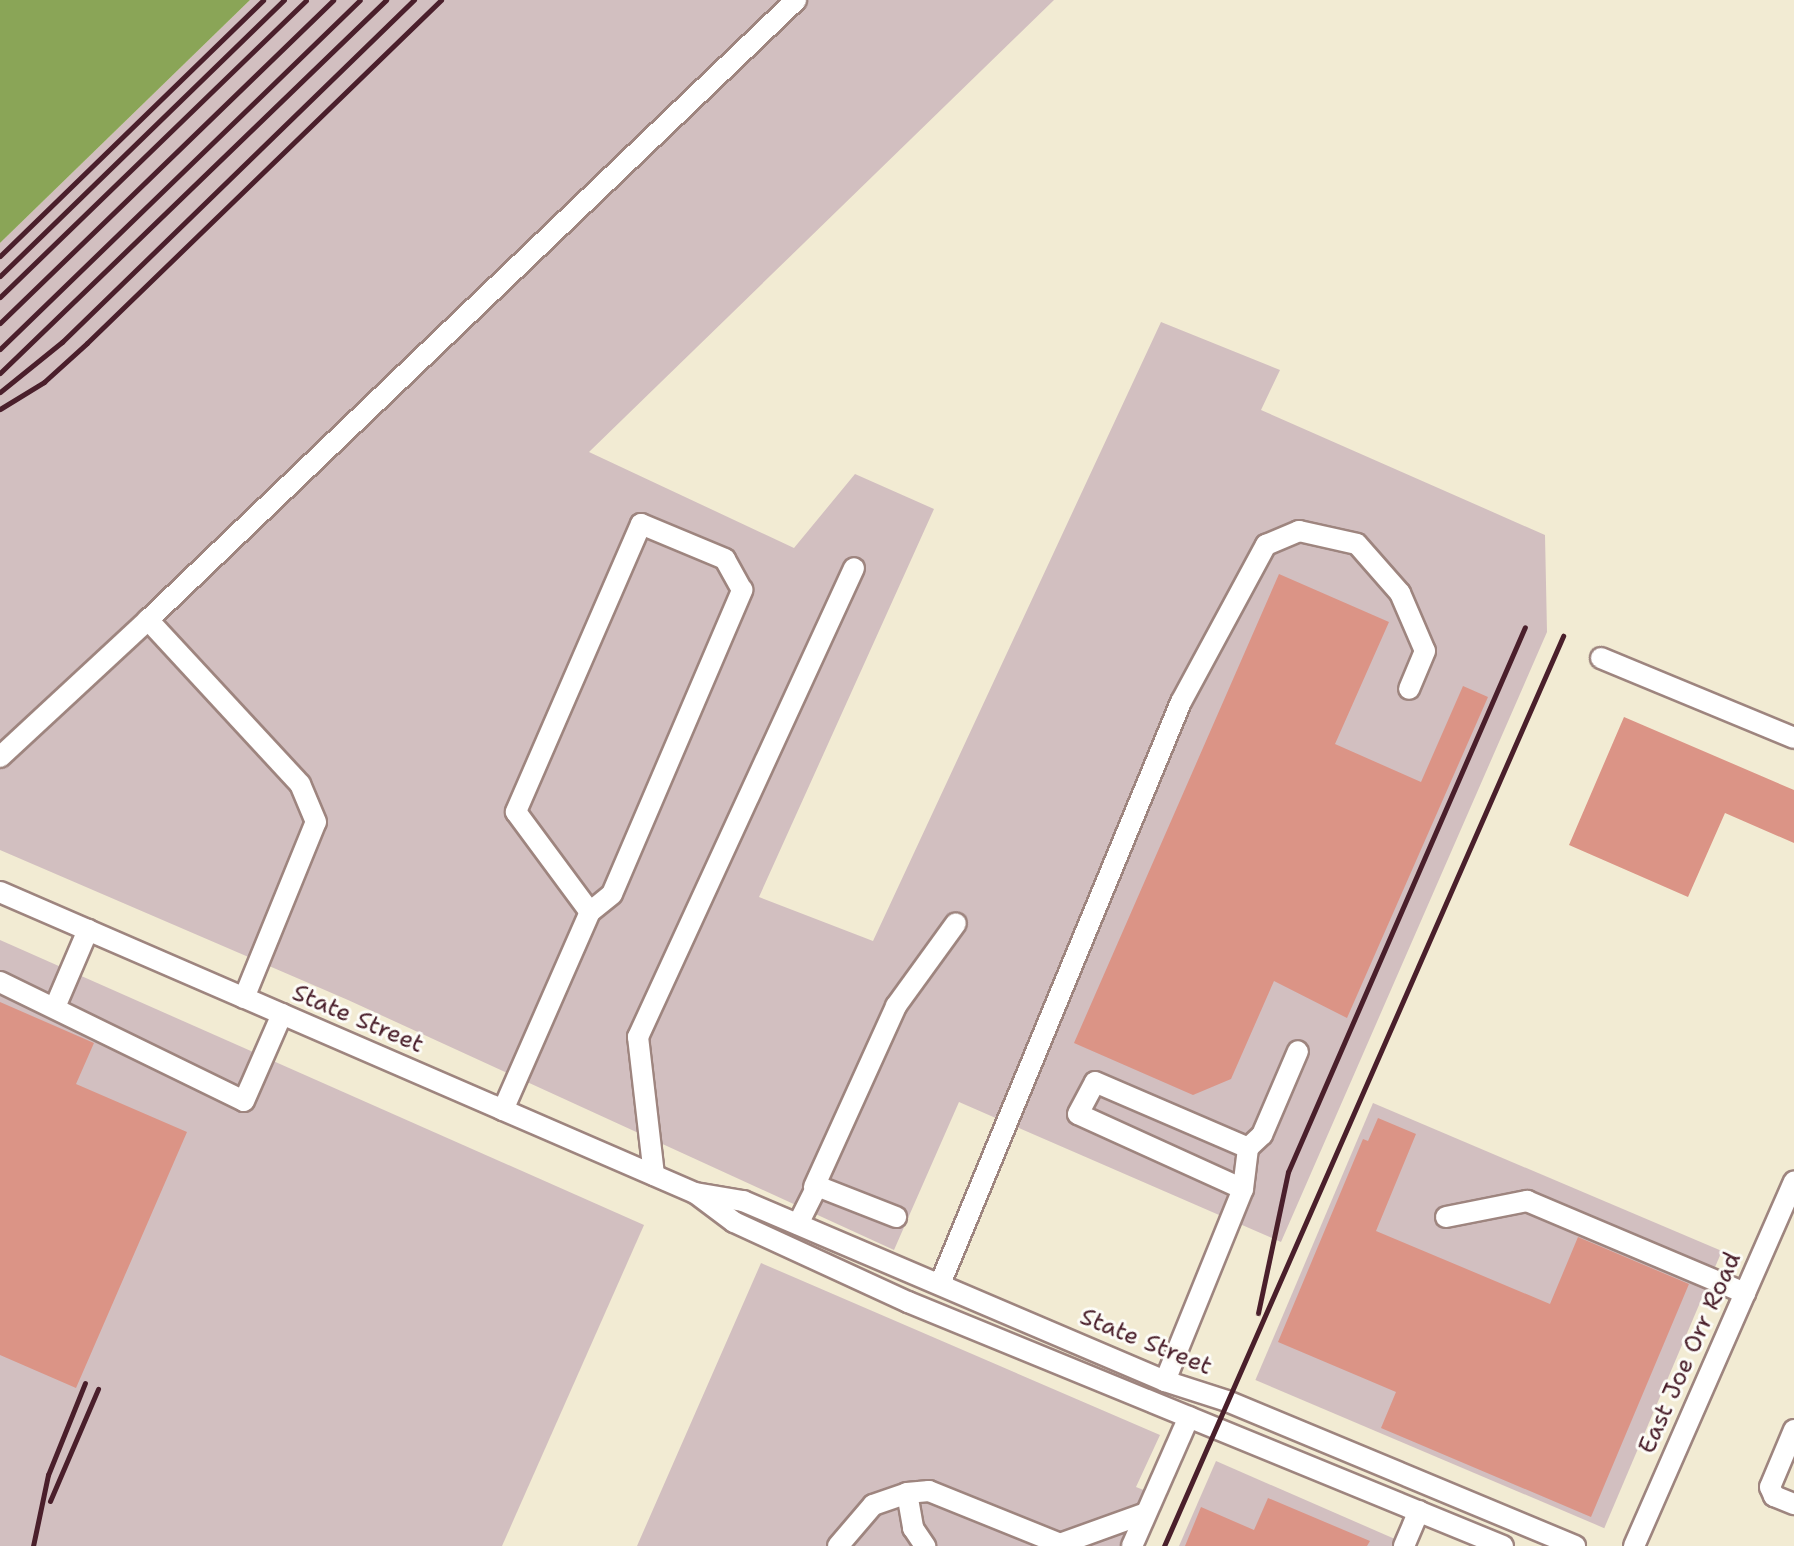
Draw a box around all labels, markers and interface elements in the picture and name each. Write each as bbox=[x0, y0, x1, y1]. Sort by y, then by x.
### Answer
street label: State Street bbox=[288, 978, 428, 1060]
street label: East Joe Orr Road bbox=[1633, 1248, 1747, 1458]
street label: State Street bbox=[1076, 1302, 1216, 1382]

